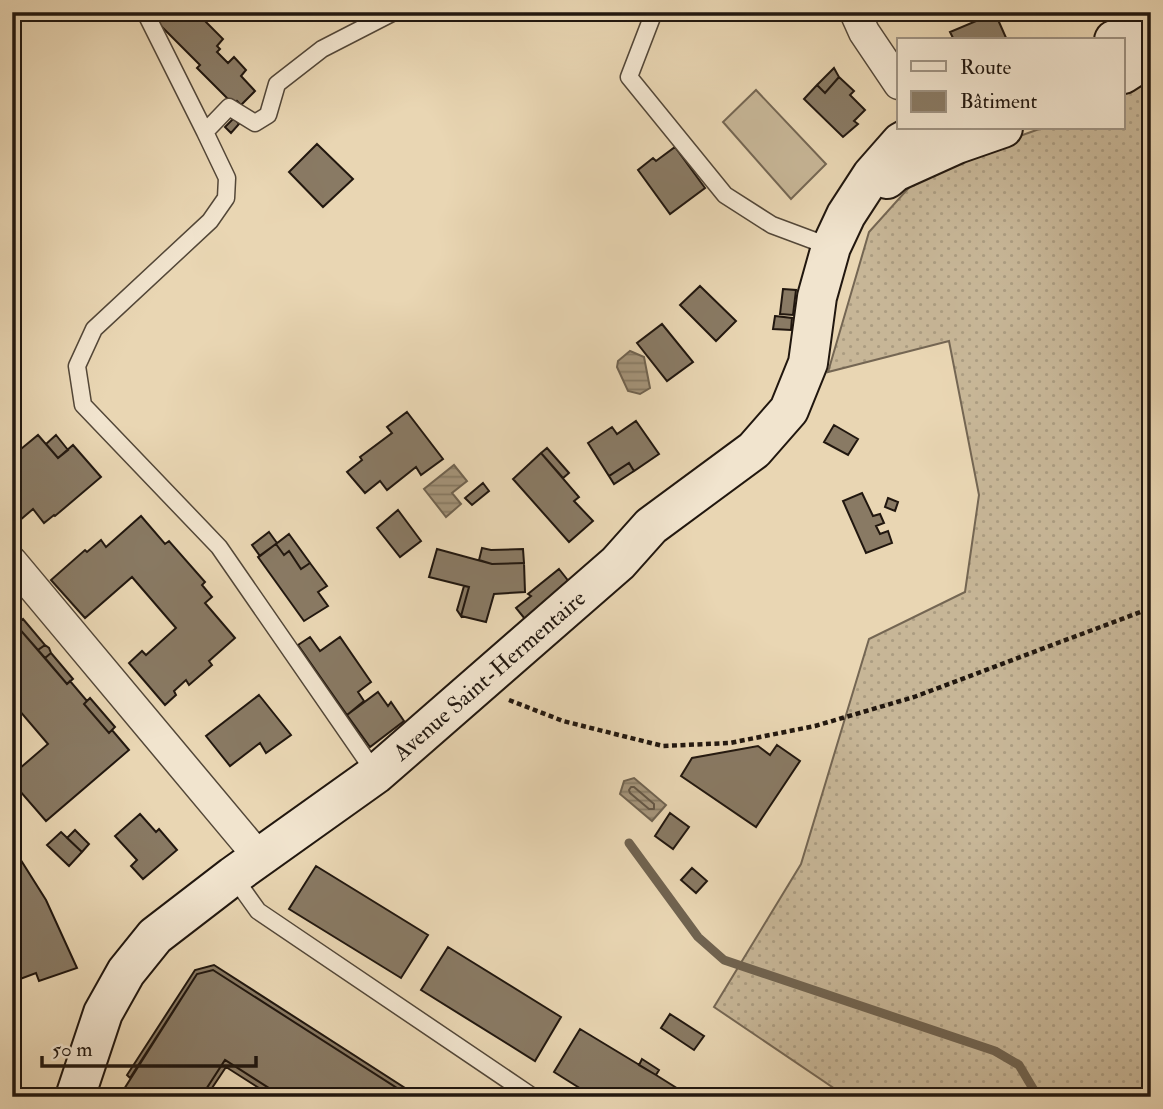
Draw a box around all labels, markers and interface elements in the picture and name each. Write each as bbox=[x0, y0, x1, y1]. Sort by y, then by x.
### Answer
legend bbox=[897, 38, 1124, 130]
text: Route bbox=[960, 54, 1012, 81]
text: Bâtiment bbox=[960, 88, 1037, 115]
street label: Avenue Saint-Hermentaire bbox=[386, 584, 592, 768]
scale bar bbox=[42, 1025, 256, 1069]
text: 50 m bbox=[52, 1036, 93, 1063]

